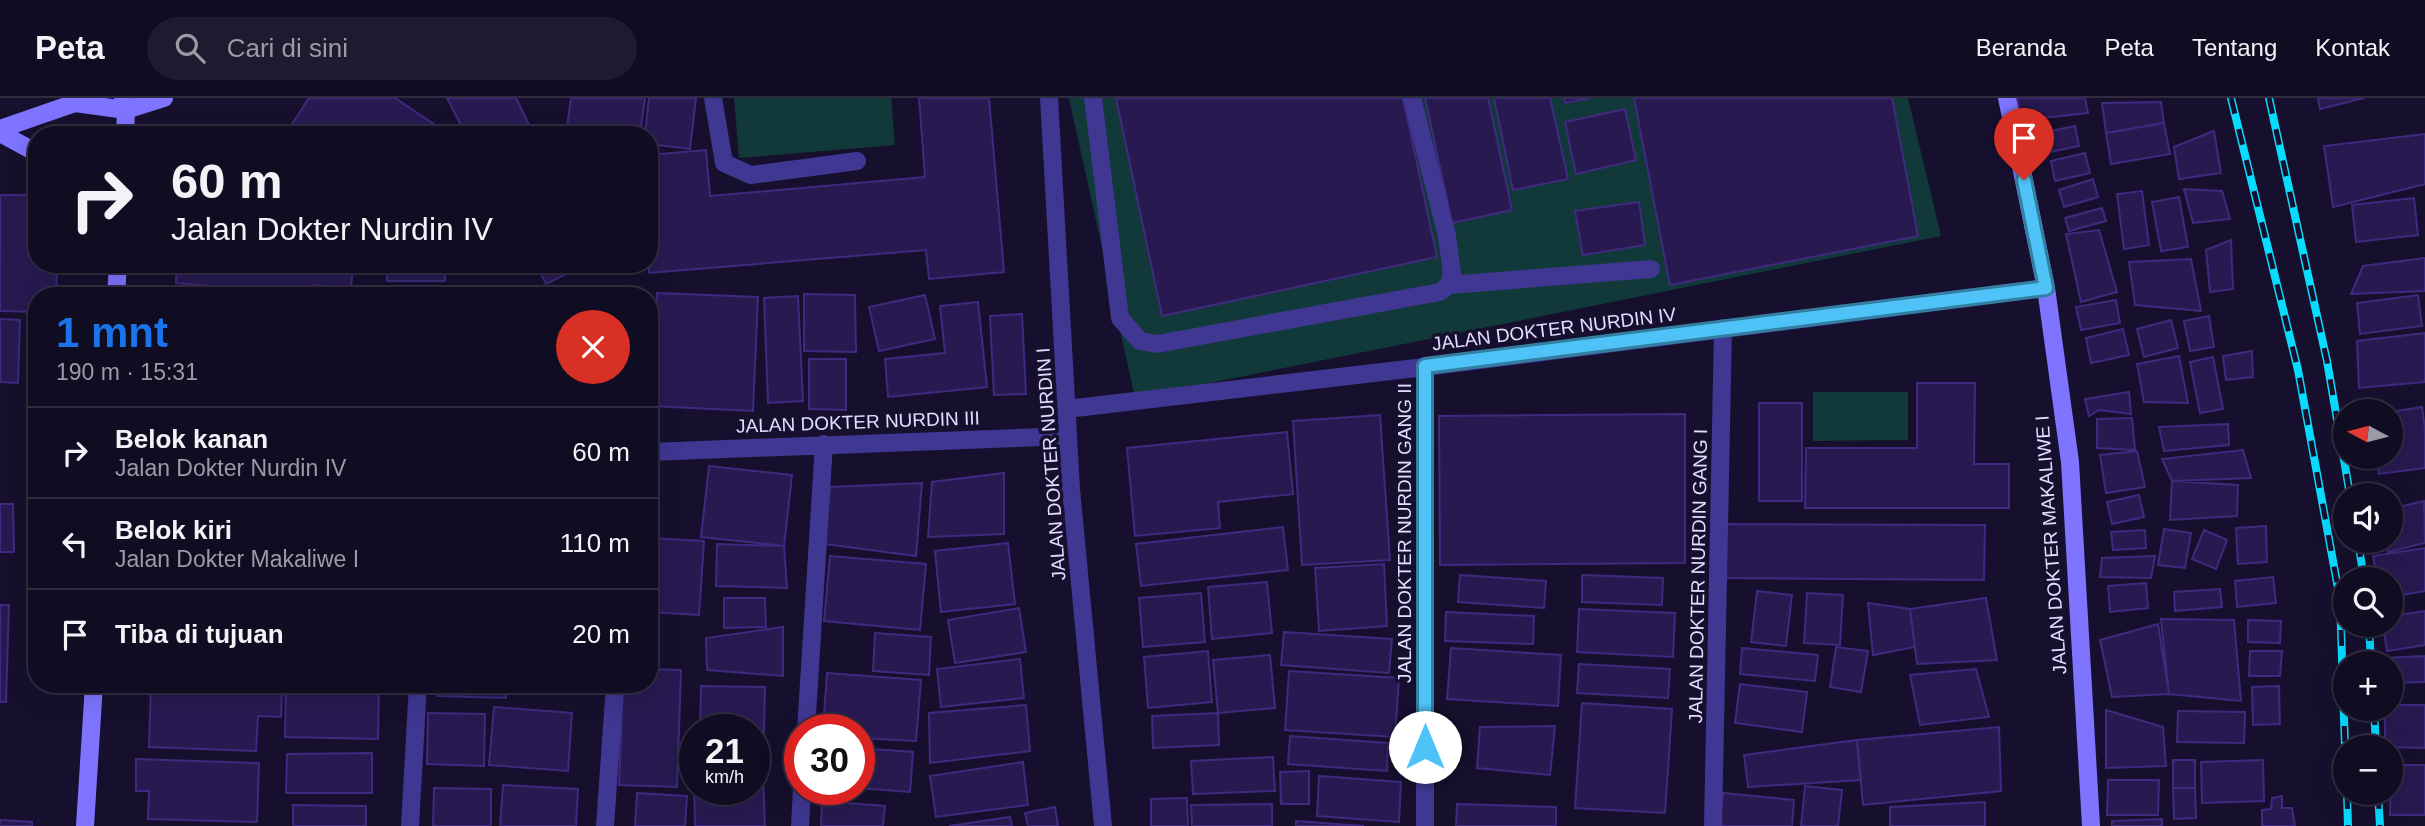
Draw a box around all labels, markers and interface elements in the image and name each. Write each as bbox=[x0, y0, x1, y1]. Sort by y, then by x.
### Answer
search box bbox=[147, 17, 637, 80]
text: Peta bbox=[35, 29, 105, 66]
icon: search bbox=[171, 29, 209, 67]
text: Cari di sini bbox=[227, 33, 348, 63]
text: Beranda bbox=[1976, 34, 2067, 61]
text: Peta bbox=[2105, 34, 2154, 61]
text: Tentang bbox=[2192, 34, 2277, 61]
text: Kontak bbox=[2315, 34, 2390, 61]
pin bbox=[1994, 108, 2054, 180]
icon: arrive bbox=[2005, 119, 2043, 157]
icon: right bbox=[56, 154, 147, 245]
text: 60 m bbox=[171, 154, 283, 208]
text: Jalan Dokter Nurdin IV bbox=[171, 211, 493, 247]
street label: JALAN DOKTER NURDIN IV bbox=[1431, 304, 1678, 354]
text: 1 mnt bbox=[56, 309, 168, 356]
button: close bbox=[556, 310, 630, 384]
street label: JALAN DOKTER NURDIN I bbox=[1032, 347, 1070, 581]
text: 190 m · 15:31 bbox=[56, 359, 198, 385]
street label: JALAN DOKTER NURDIN GANG II bbox=[1394, 383, 1415, 683]
north arrow bbox=[2333, 399, 2403, 469]
map controls bbox=[2333, 399, 2403, 805]
street label: JALAN DOKTER NURDIN III bbox=[736, 407, 980, 437]
street label: JALAN DOKTER MAKALIWE I bbox=[2031, 415, 2071, 675]
text: Belok kanan bbox=[115, 424, 268, 454]
street label: JALAN DOKTER NURDIN GANG I bbox=[1685, 429, 1711, 723]
icon: right bbox=[56, 434, 94, 472]
text: 60 m bbox=[572, 437, 630, 467]
text: Jalan Dokter Nurdin IV bbox=[115, 455, 346, 481]
button: sound bbox=[2333, 483, 2403, 553]
text: Belok kiri bbox=[115, 515, 232, 545]
icon: left bbox=[56, 525, 94, 563]
text: 110 m bbox=[560, 528, 630, 558]
text: Jalan Dokter Makaliwe I bbox=[115, 546, 359, 572]
button: search bbox=[2333, 567, 2403, 637]
icon: arrive bbox=[56, 616, 94, 654]
text: Tiba di tujuan bbox=[115, 619, 284, 649]
text: 20 m bbox=[572, 619, 630, 649]
button: + bbox=[2333, 651, 2403, 721]
position arrow bbox=[1388, 710, 1462, 784]
speed limit sign: 30 bbox=[784, 714, 875, 805]
text: 21 bbox=[705, 731, 744, 770]
button: − bbox=[2333, 735, 2403, 805]
text: km/h bbox=[705, 767, 744, 787]

